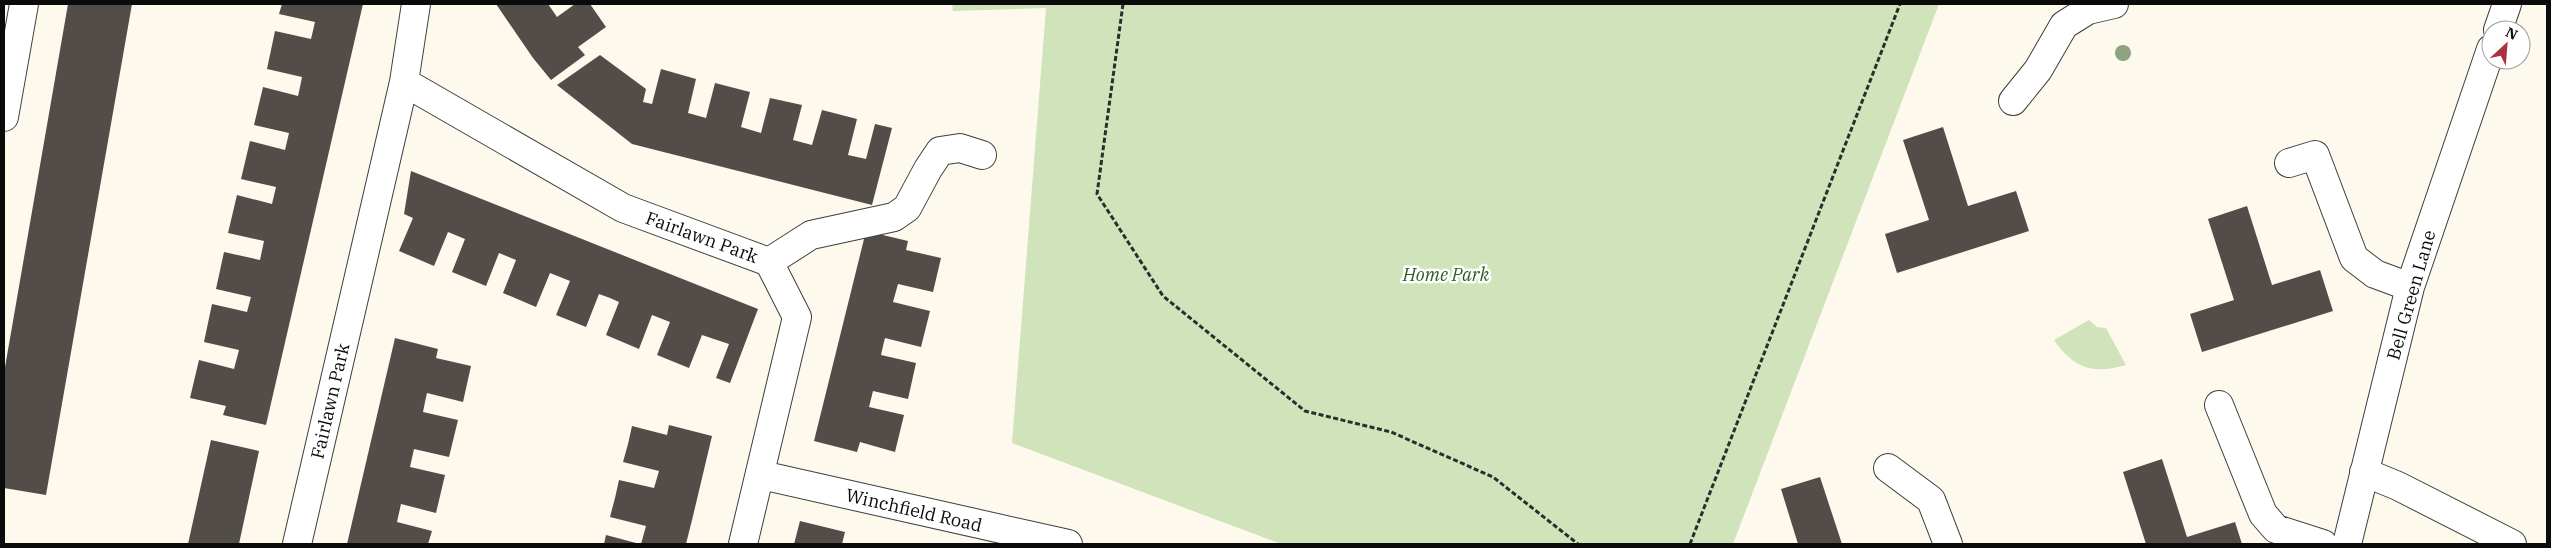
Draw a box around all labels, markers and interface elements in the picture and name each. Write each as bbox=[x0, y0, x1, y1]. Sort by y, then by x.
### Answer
north arrow bbox=[2481, 20, 2531, 70]
text: N bbox=[2503, 23, 2521, 44]
street label: Fairlawn Park bbox=[643, 206, 762, 268]
street label: Bell Green Lane bbox=[2381, 227, 2441, 363]
park label: Home Park bbox=[1402, 263, 1490, 286]
street label: Fairlawn Park bbox=[306, 340, 355, 461]
street label: Winchfield Road bbox=[844, 483, 985, 537]

